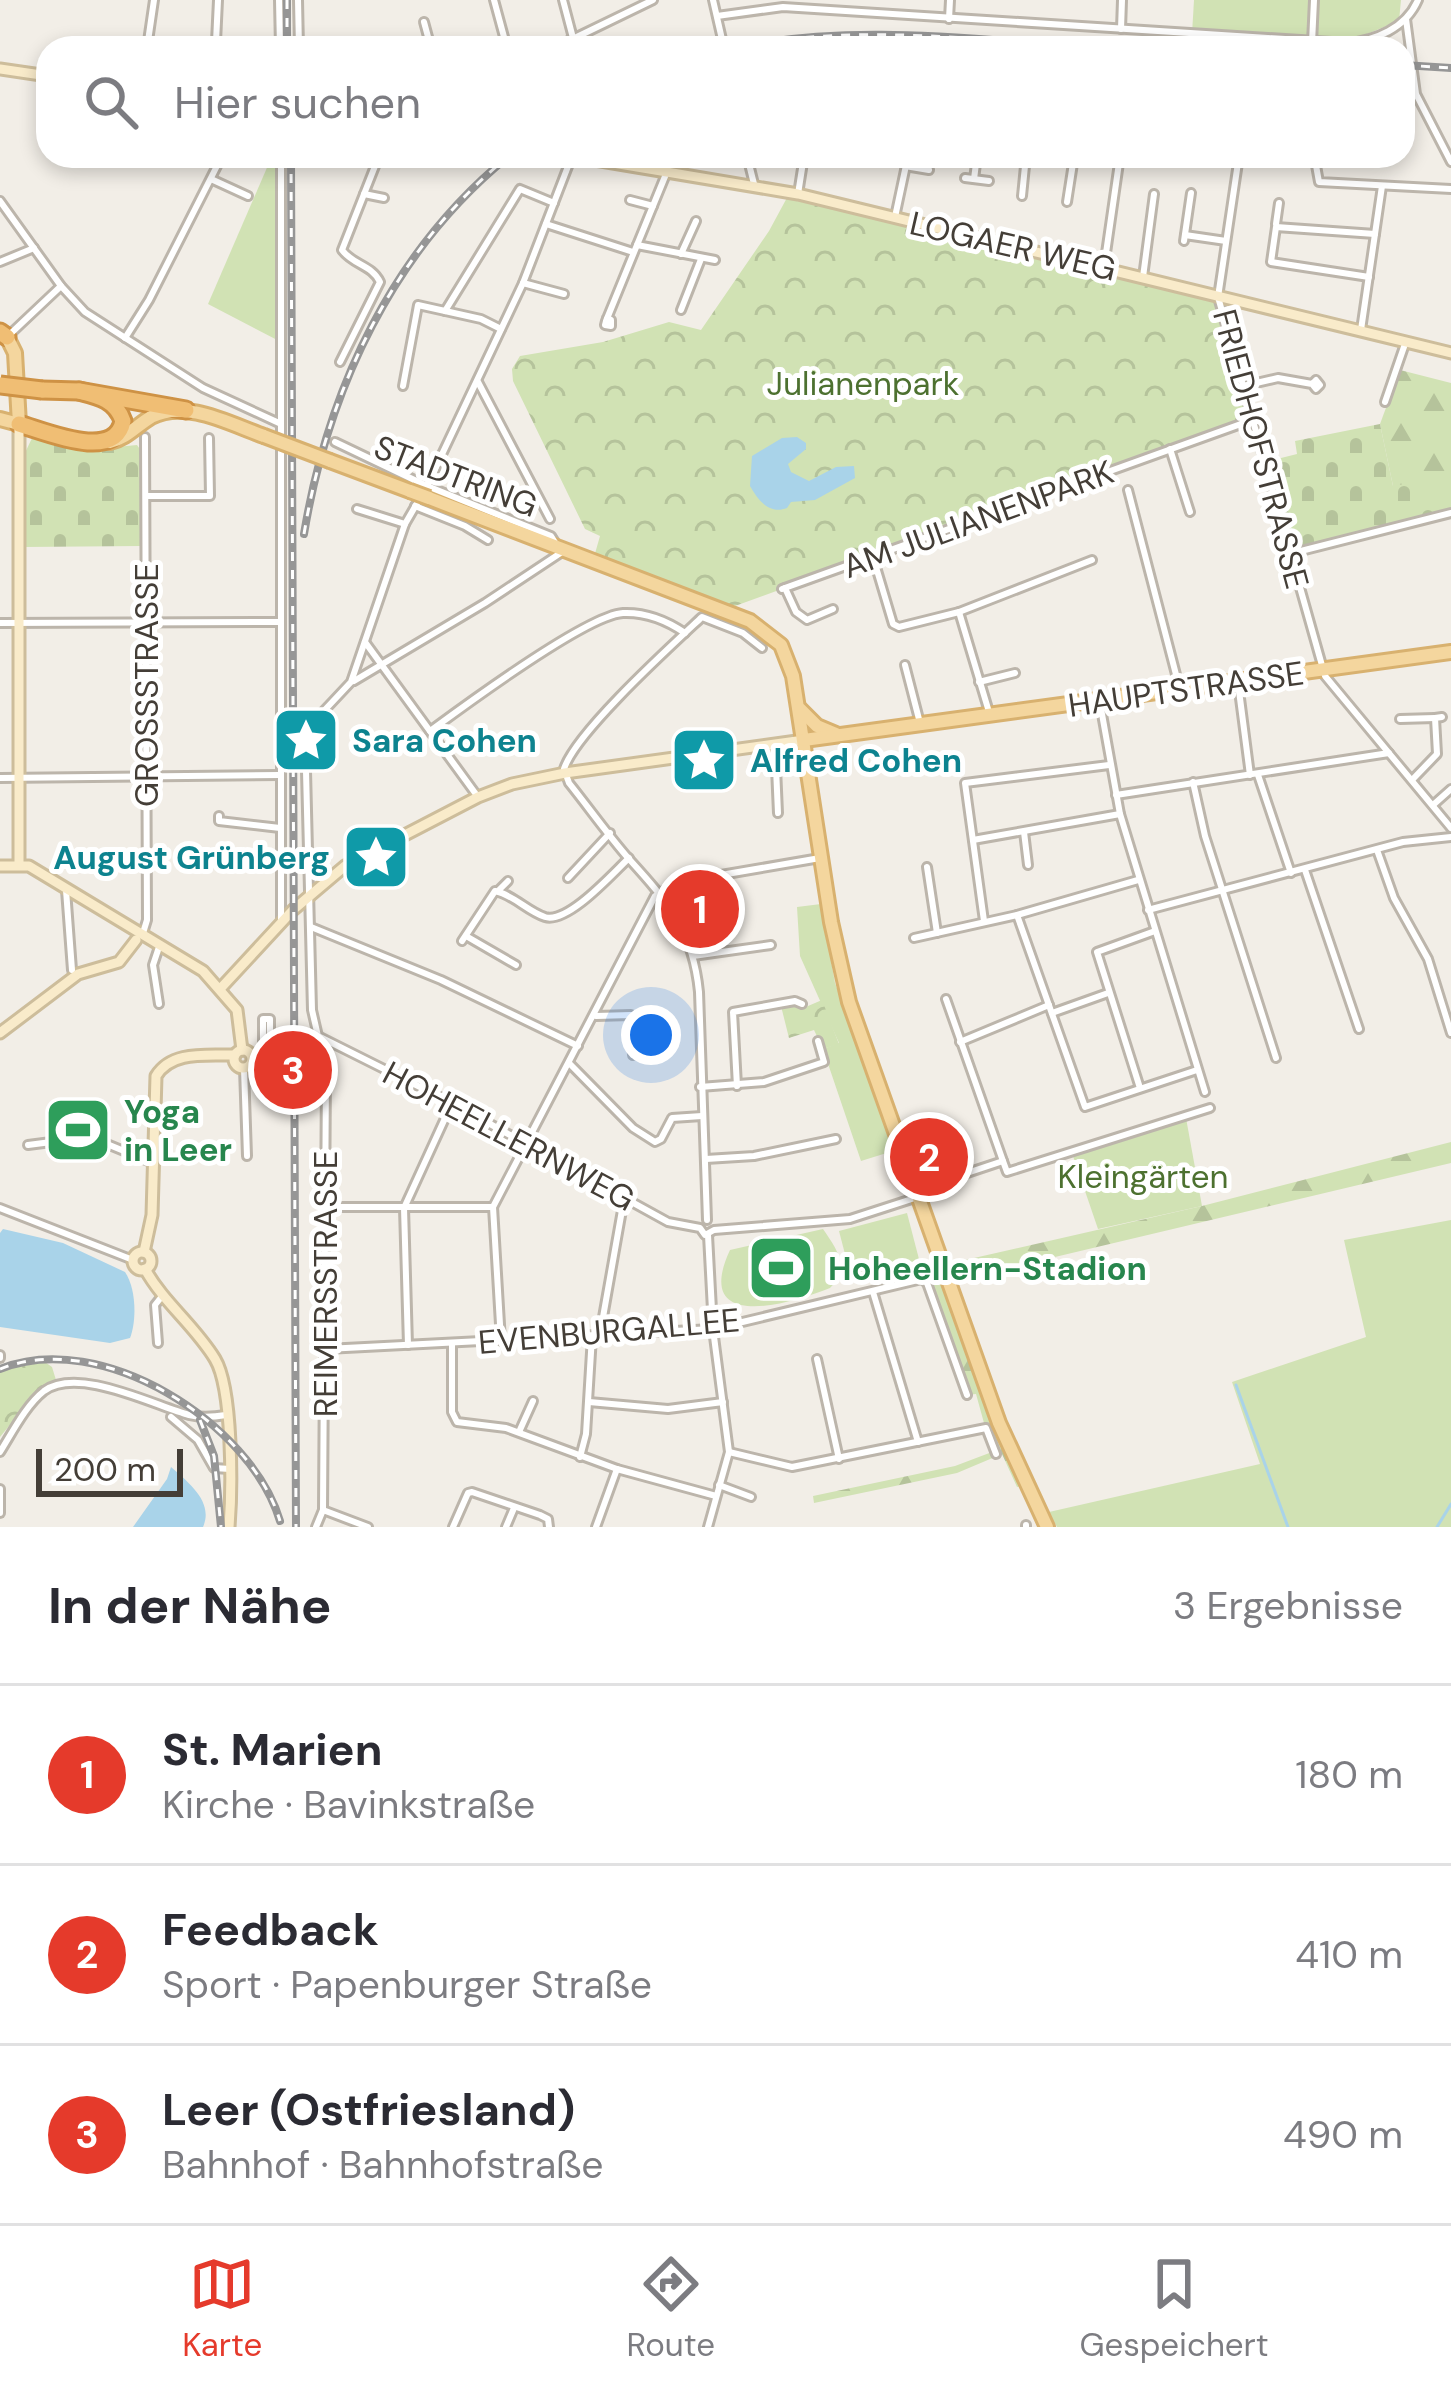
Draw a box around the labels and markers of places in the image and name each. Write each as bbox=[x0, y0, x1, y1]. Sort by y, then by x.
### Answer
place icon: Sara Cohen bbox=[271, 705, 341, 775]
place label: Sara Cohen bbox=[352, 719, 537, 762]
place icon: Alfred Cohen bbox=[669, 725, 739, 795]
place label: Alfred Cohen bbox=[750, 739, 962, 782]
place icon: August Grünberg bbox=[341, 822, 411, 892]
place label: August Grünberg bbox=[53, 836, 330, 879]
pin: 1 bbox=[661, 864, 739, 954]
pin: 3 bbox=[254, 1025, 332, 1115]
place label: Yoga in Leer bbox=[124, 1090, 232, 1171]
sports icon: Yoga in Leer bbox=[43, 1095, 113, 1165]
pin: 2 bbox=[890, 1112, 968, 1202]
sports icon: Hoheellern-Stadion bbox=[746, 1233, 816, 1303]
place label: Hoheellern-Stadion bbox=[828, 1247, 1147, 1290]

